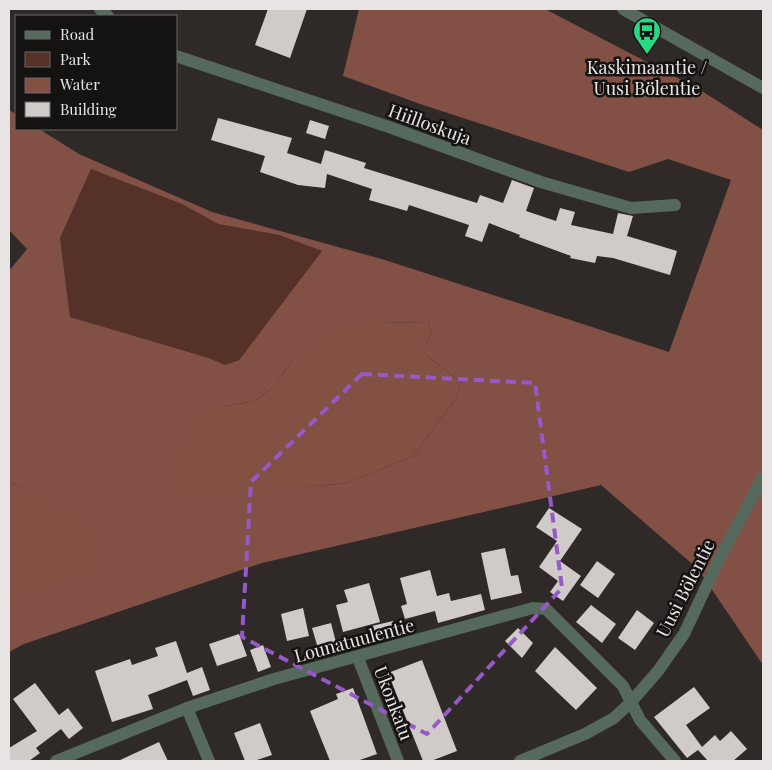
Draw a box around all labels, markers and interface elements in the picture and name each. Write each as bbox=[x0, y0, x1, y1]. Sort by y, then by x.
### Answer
legend bbox=[15, 15, 178, 130]
bus stop icon: Kaskimaantie / Uusi Bölentie bbox=[632, 16, 662, 55]
text: Road bbox=[60, 24, 94, 44]
text: Park bbox=[60, 49, 92, 69]
place label: Kaskimaantie / Uusi Bölentie bbox=[587, 55, 708, 100]
text: Water bbox=[59, 74, 100, 94]
street label: Hiilloskuja bbox=[385, 98, 475, 150]
text: Building bbox=[60, 99, 117, 119]
street label: Uusi Bölentie bbox=[650, 535, 720, 641]
street label: Lounatuulentie bbox=[291, 612, 417, 668]
street label: Ukonkatu bbox=[369, 663, 419, 744]

